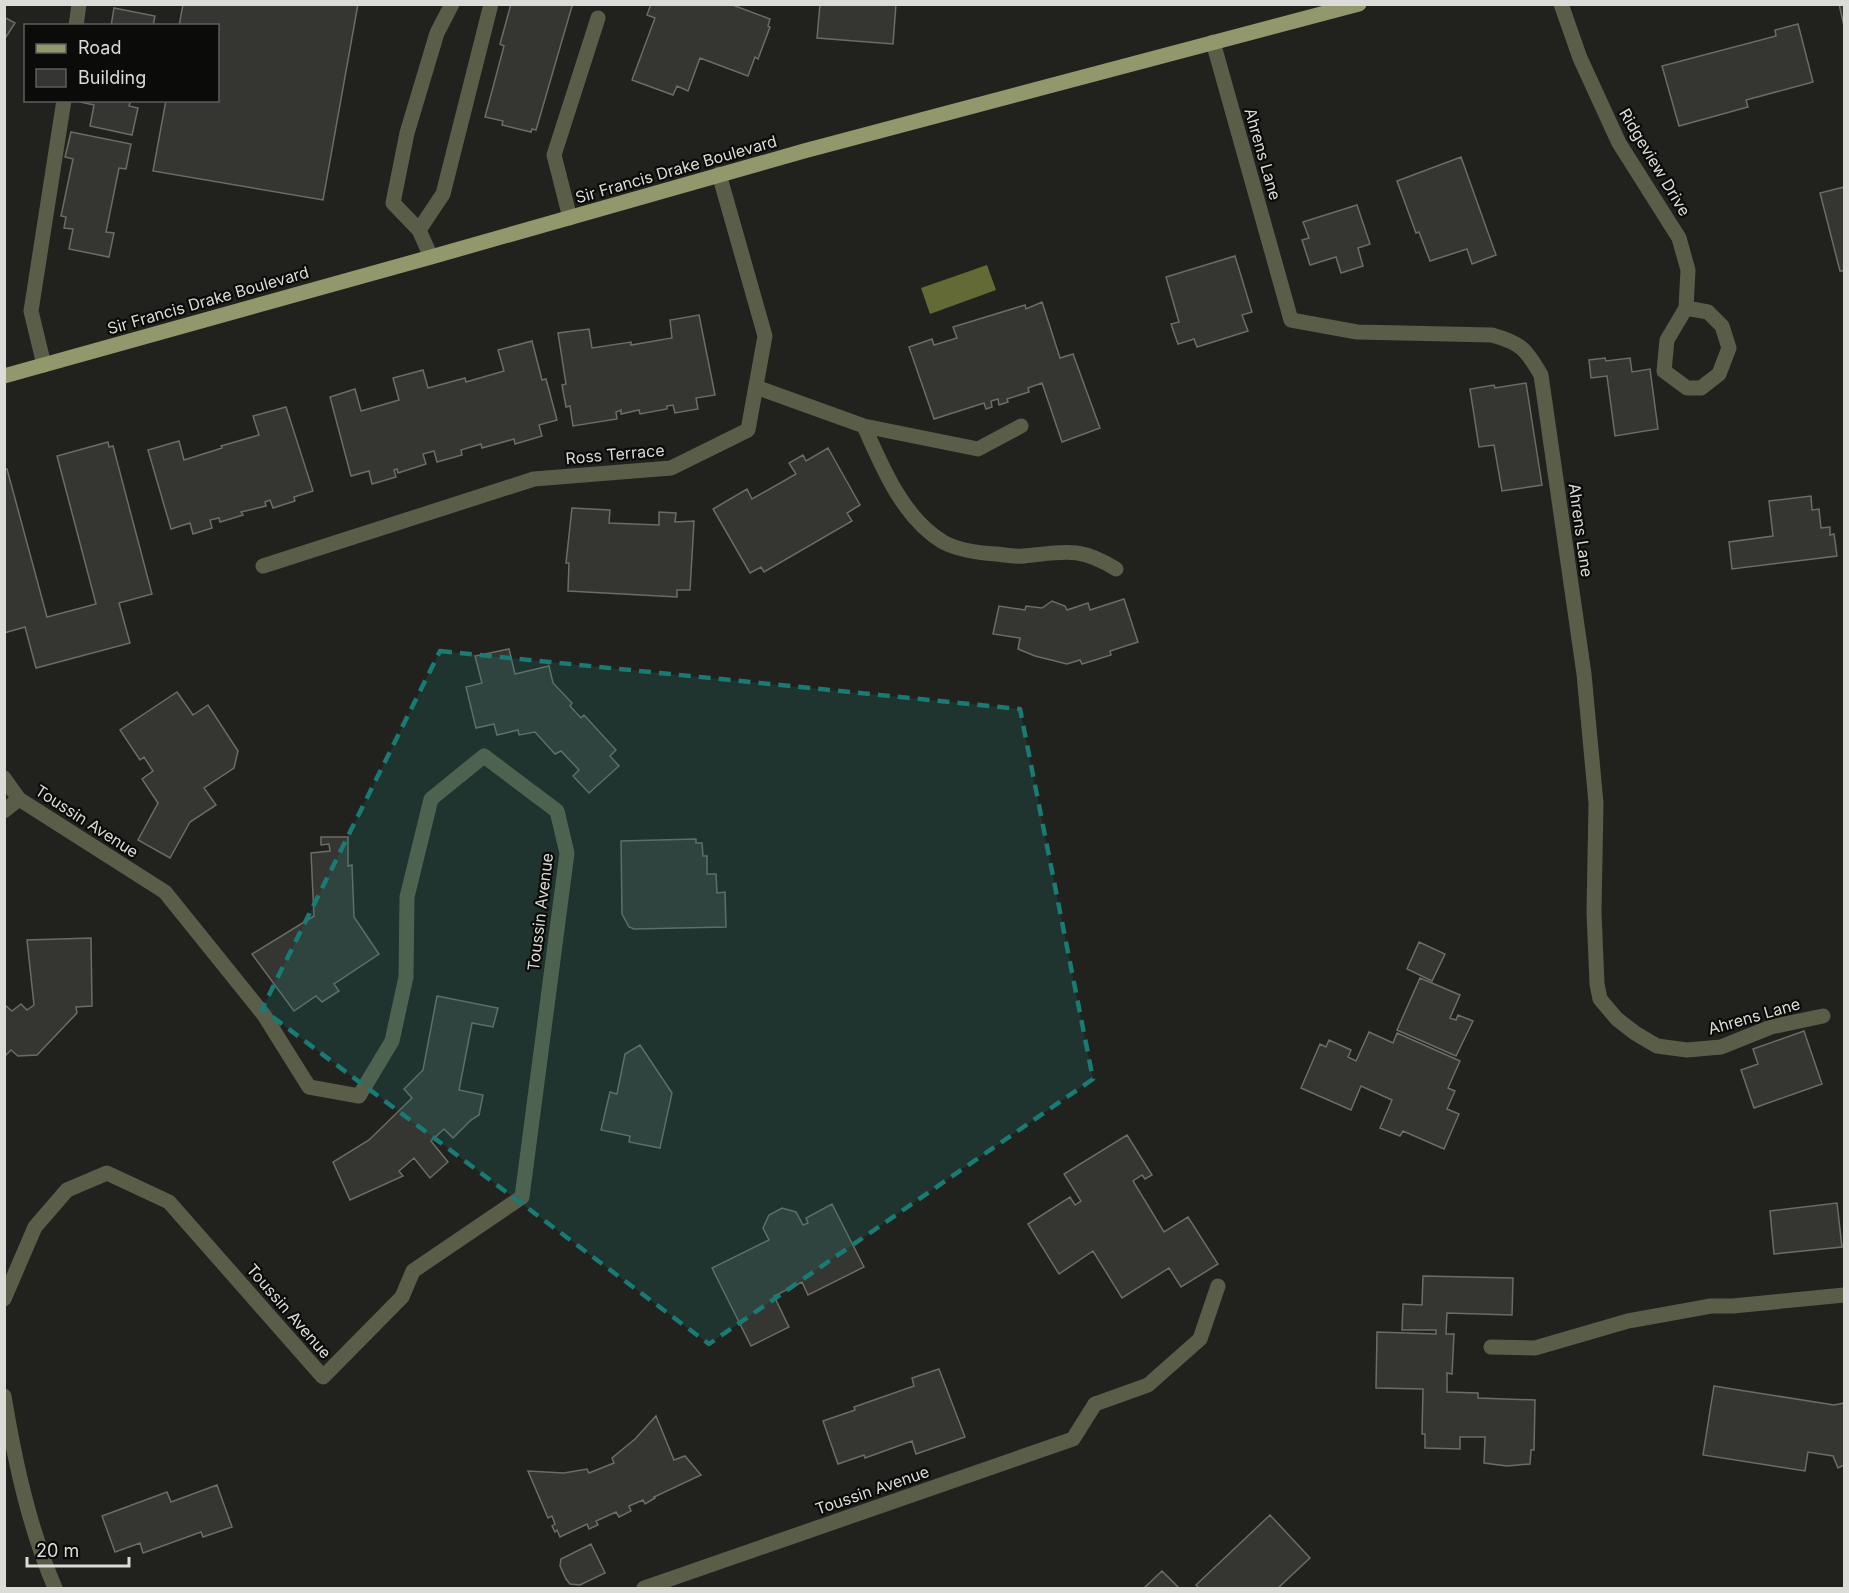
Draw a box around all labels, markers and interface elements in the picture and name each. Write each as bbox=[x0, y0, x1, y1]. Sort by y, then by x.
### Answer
legend bbox=[24, 24, 219, 102]
text: Road bbox=[78, 37, 121, 58]
text: Building bbox=[78, 67, 146, 88]
street label: Ridgeview Drive bbox=[1615, 105, 1695, 219]
street label: Ahrens Lane bbox=[1240, 106, 1286, 202]
street label: Sir Francis Drake Boulevard bbox=[573, 131, 779, 207]
street label: Sir Francis Drake Boulevard bbox=[105, 262, 311, 338]
street label: Ross Terrace bbox=[565, 440, 665, 468]
street label: Ahrens Lane bbox=[1565, 482, 1597, 578]
street label: Toussin Avenue bbox=[32, 780, 142, 862]
street label: Toussin Avenue bbox=[523, 852, 557, 972]
street label: Ahrens Lane bbox=[1706, 993, 1802, 1039]
street label: Toussin Avenue bbox=[242, 1260, 336, 1362]
street label: Toussin Avenue bbox=[812, 1461, 932, 1519]
scale bar bbox=[27, 1530, 129, 1568]
text: 20 m bbox=[36, 1540, 79, 1561]

